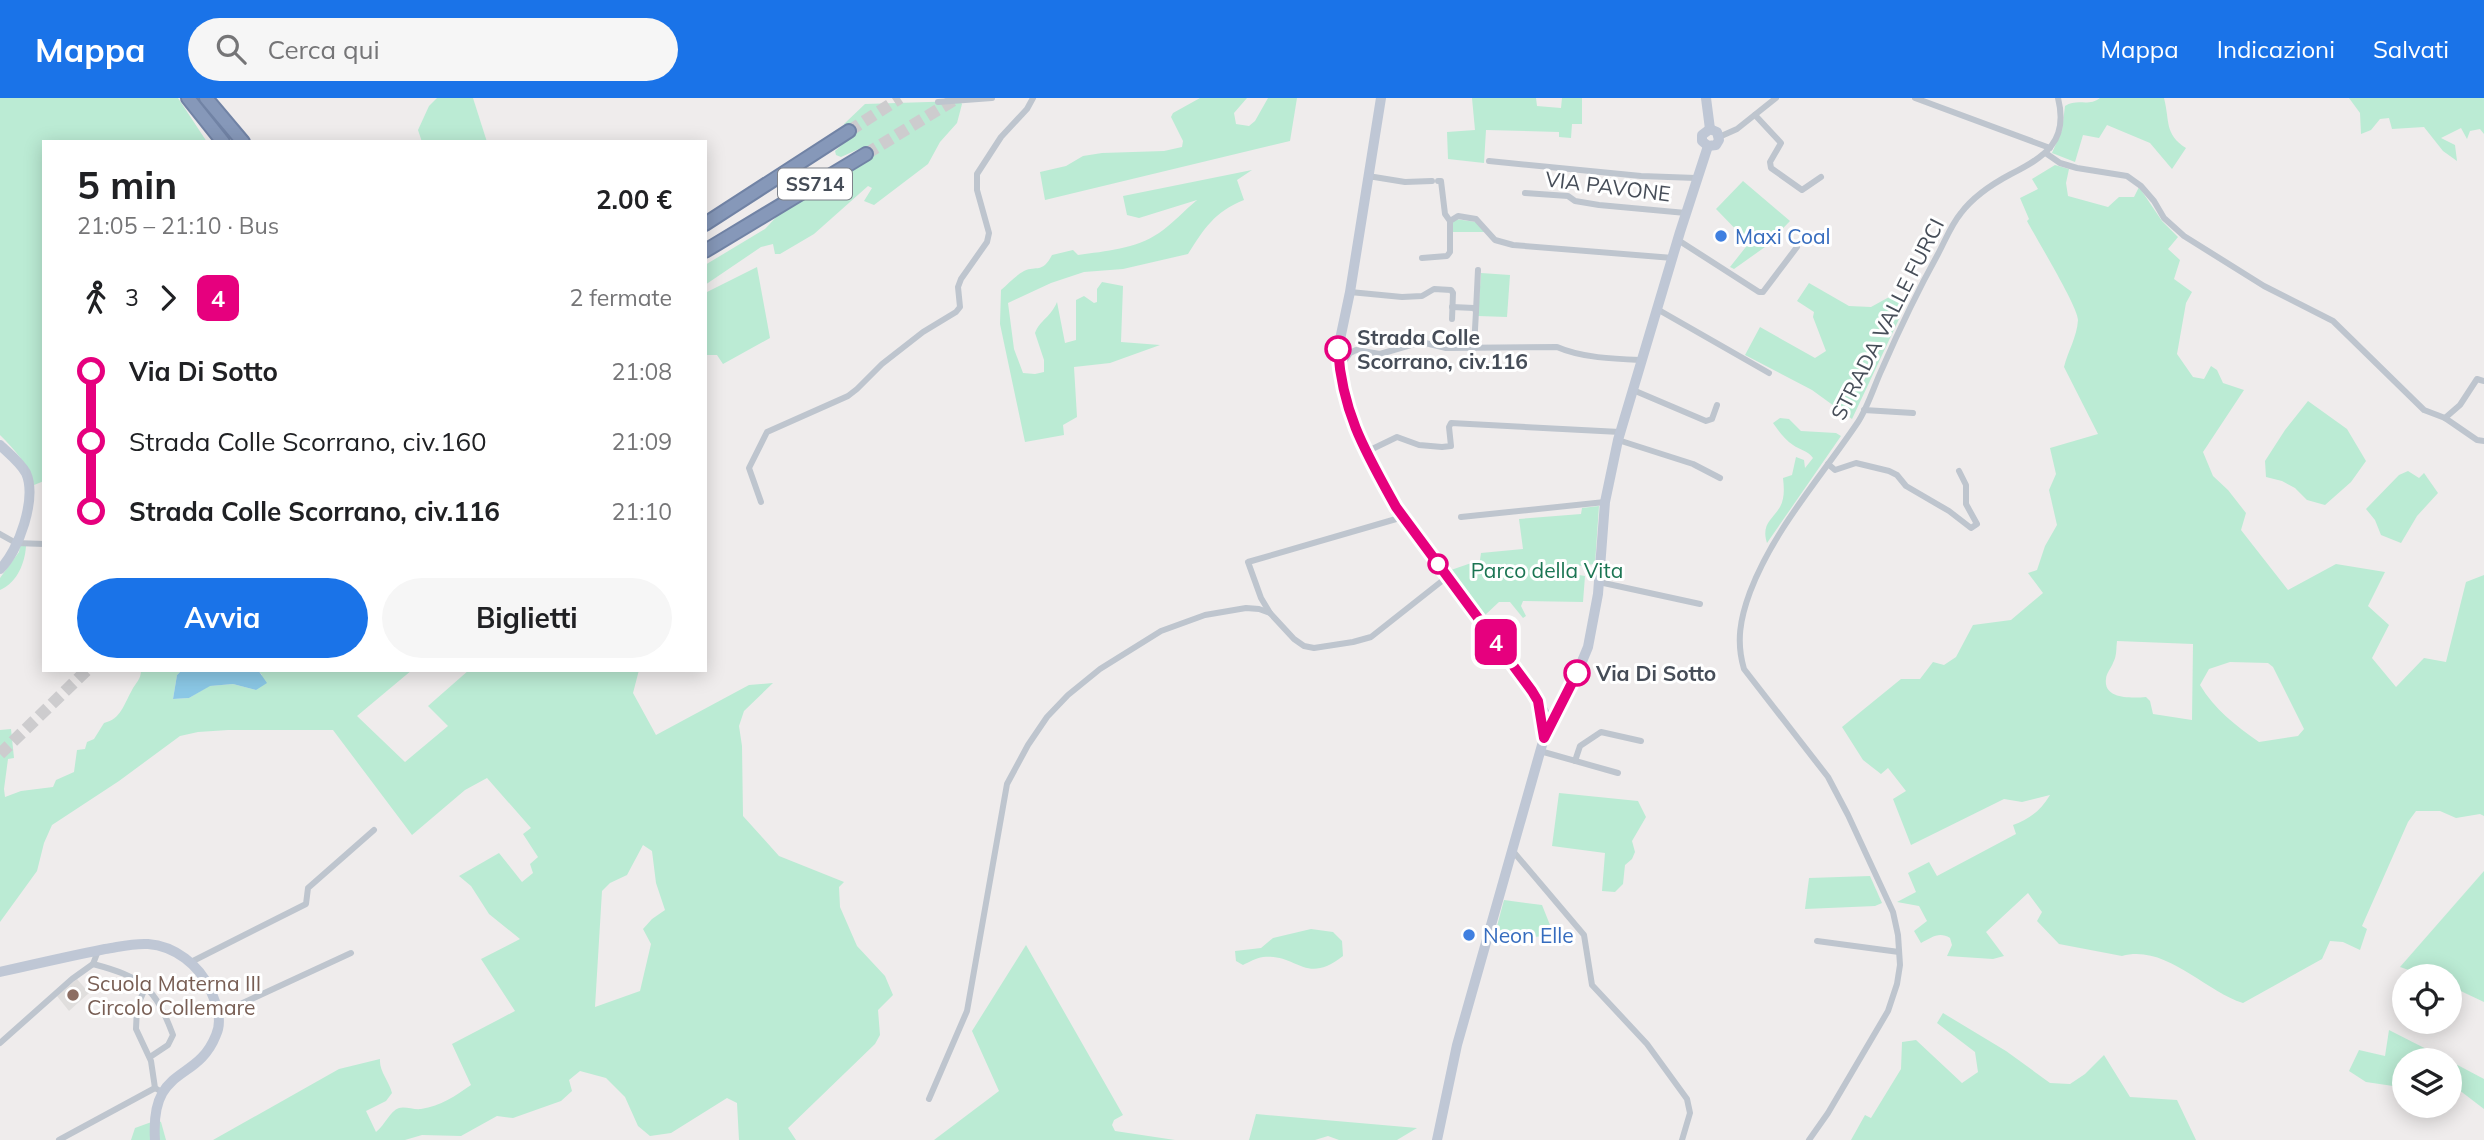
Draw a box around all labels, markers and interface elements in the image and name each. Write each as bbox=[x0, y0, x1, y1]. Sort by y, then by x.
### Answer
search box bbox=[188, 18, 678, 81]
text: Mappa bbox=[35, 29, 146, 70]
icon: search bbox=[212, 30, 250, 68]
text: Cerca qui bbox=[268, 33, 380, 66]
text: Mappa bbox=[2100, 34, 2179, 64]
text: Indicazioni bbox=[2217, 34, 2335, 64]
text: Salvati bbox=[2373, 34, 2449, 64]
text: 5 min bbox=[77, 161, 177, 209]
street label: VIA PAVONE bbox=[1544, 165, 1672, 207]
road number: SS714 bbox=[778, 169, 852, 200]
text: 2.00 € bbox=[596, 183, 672, 216]
text: 21:05 – 21:10 · Bus bbox=[77, 211, 279, 240]
street label: STRADA VALLE FURCI bbox=[1825, 214, 1949, 424]
place label: Maxi Coal bbox=[1735, 223, 1831, 249]
marker: Maxi Coal bbox=[1713, 228, 1729, 244]
icon: walk bbox=[77, 279, 115, 317]
icon: forward bbox=[149, 279, 187, 317]
text: 3 bbox=[125, 283, 139, 312]
text: 4 bbox=[211, 283, 225, 313]
text: 2 fermate bbox=[569, 283, 672, 312]
place label: Strada Colle Scorrano, civ.116 bbox=[1357, 324, 1528, 374]
marker: Strada Colle Scorrano, civ.116 bbox=[1325, 336, 1351, 362]
text: Via Di Sotto bbox=[129, 355, 278, 388]
text: 21:08 bbox=[612, 357, 672, 386]
text: Strada Colle Scorrano, civ.160 bbox=[129, 425, 487, 458]
text: 21:09 bbox=[612, 427, 672, 456]
text: Strada Colle Scorrano, civ.116 bbox=[129, 495, 500, 528]
text: 21:10 bbox=[612, 497, 672, 526]
unlabelled marker bbox=[1428, 554, 1448, 574]
park label: Parco della Vita bbox=[1471, 557, 1623, 583]
button: Avvia bbox=[77, 578, 368, 658]
button: Biglietti bbox=[382, 578, 672, 658]
line badge: 4 bbox=[1473, 619, 1519, 665]
text: 4 bbox=[1489, 627, 1503, 657]
marker: Via Di Sotto bbox=[1564, 660, 1590, 686]
place label: Via Di Sotto bbox=[1595, 660, 1716, 686]
place label: Neon Elle bbox=[1483, 922, 1574, 948]
marker: Neon Elle bbox=[1461, 927, 1477, 943]
map controls bbox=[2392, 964, 2462, 1118]
button: locate bbox=[2392, 964, 2462, 1034]
place label: Scuola Materna III Circolo Collemare bbox=[87, 970, 261, 1020]
marker: Scuola Materna III Circolo Collemare bbox=[65, 987, 81, 1003]
button: layers bbox=[2392, 1048, 2462, 1118]

